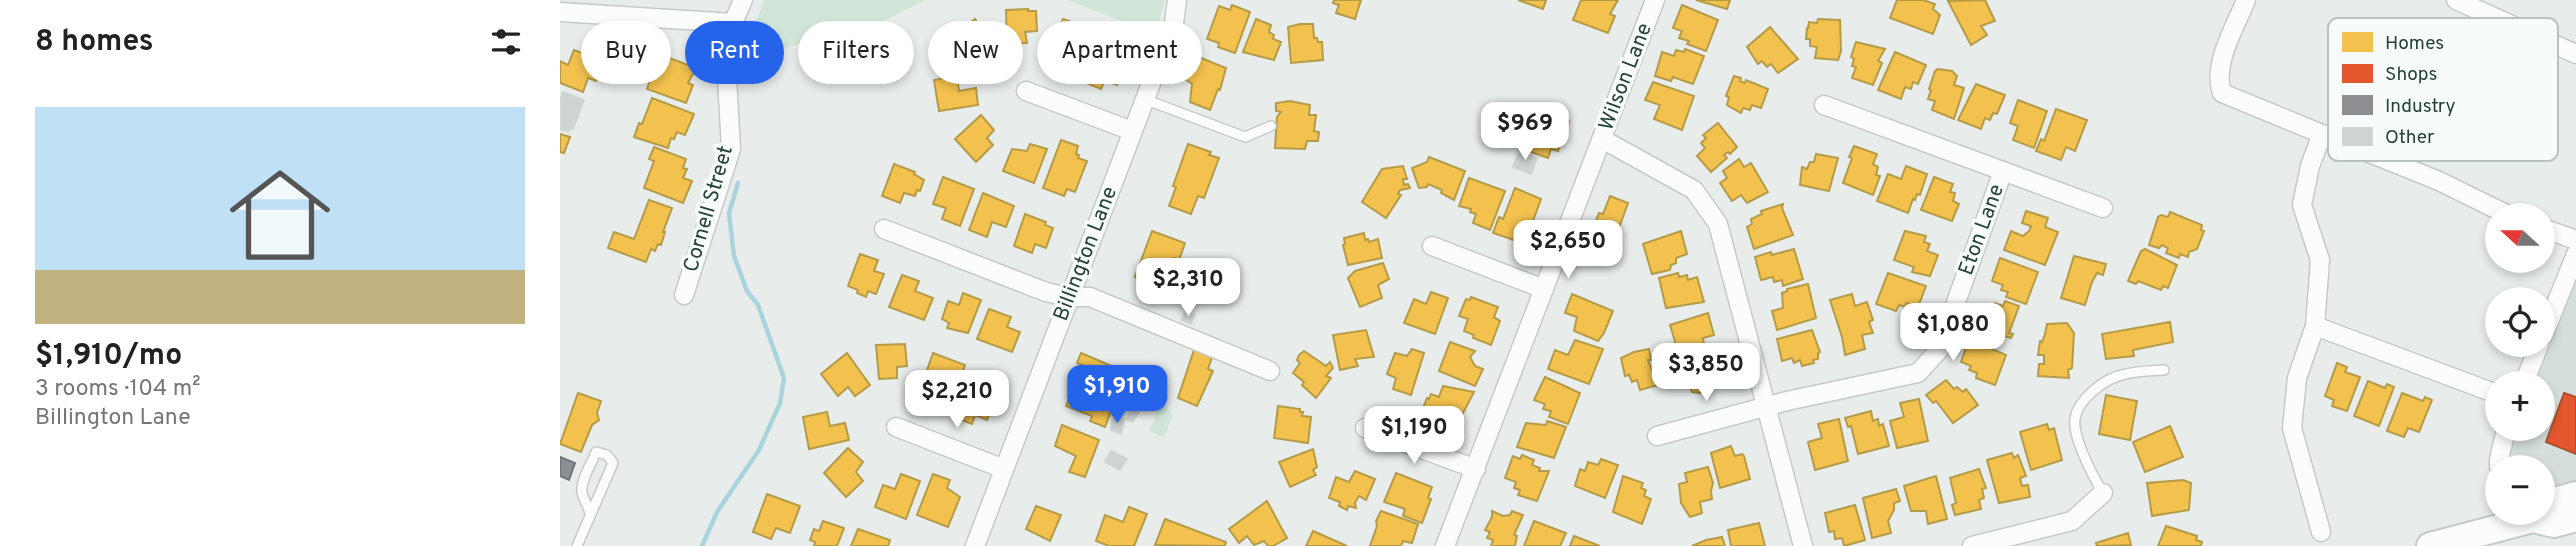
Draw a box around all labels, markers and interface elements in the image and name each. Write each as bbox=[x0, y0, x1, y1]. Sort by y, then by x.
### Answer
legend bbox=[2328, 18, 2558, 161]
street label: Wilson Lane bbox=[1593, 19, 1659, 135]
chip: Buy bbox=[581, 21, 671, 84]
chip: Rent bbox=[685, 21, 784, 84]
chip: Filters bbox=[798, 21, 914, 84]
chip: New bbox=[928, 21, 1023, 84]
chip: Apartment bbox=[1037, 21, 1202, 84]
icon: filters bbox=[487, 23, 525, 61]
text: 8 homes bbox=[35, 24, 154, 61]
text: Homes bbox=[2385, 32, 2444, 56]
text: Shops bbox=[2385, 63, 2437, 87]
text: Industry bbox=[2385, 95, 2455, 119]
pin: $969 bbox=[1484, 102, 1566, 162]
text: $969 bbox=[1497, 110, 1553, 139]
text: Other bbox=[2385, 126, 2435, 150]
street label: Cornell Street bbox=[678, 143, 740, 275]
icon: home bbox=[217, 152, 343, 278]
street label: Eton Lane bbox=[1953, 181, 2011, 279]
street label: Billington Lane bbox=[1048, 183, 1124, 325]
north arrow bbox=[2485, 203, 2555, 273]
map controls bbox=[2485, 203, 2555, 525]
pin: $2,650 bbox=[1511, 220, 1625, 280]
text: $2,650 bbox=[1530, 228, 1606, 257]
pin: $2,310 bbox=[1131, 258, 1245, 318]
text: $2,310 bbox=[1152, 266, 1224, 295]
button: locate bbox=[2485, 287, 2555, 357]
pin: $1,080 bbox=[1896, 304, 2010, 363]
text: $1,080 bbox=[1916, 311, 1990, 340]
text: $1,910/mo bbox=[35, 338, 182, 375]
pin: $3,850 bbox=[1649, 344, 1763, 403]
text: $3,850 bbox=[1668, 351, 1744, 380]
pin: $1,910 bbox=[1060, 366, 1174, 425]
pin: $2,210 bbox=[900, 370, 1014, 430]
button: + bbox=[2485, 371, 2555, 441]
text: $1,910 bbox=[1083, 373, 1151, 402]
text: 3 rooms · 104 m² bbox=[35, 375, 200, 404]
text: $2,210 bbox=[921, 378, 993, 407]
text: Billington Lane bbox=[35, 404, 191, 433]
pin: $1,190 bbox=[1357, 406, 1471, 466]
text: $1,190 bbox=[1380, 414, 1448, 443]
button: − bbox=[2485, 455, 2555, 525]

